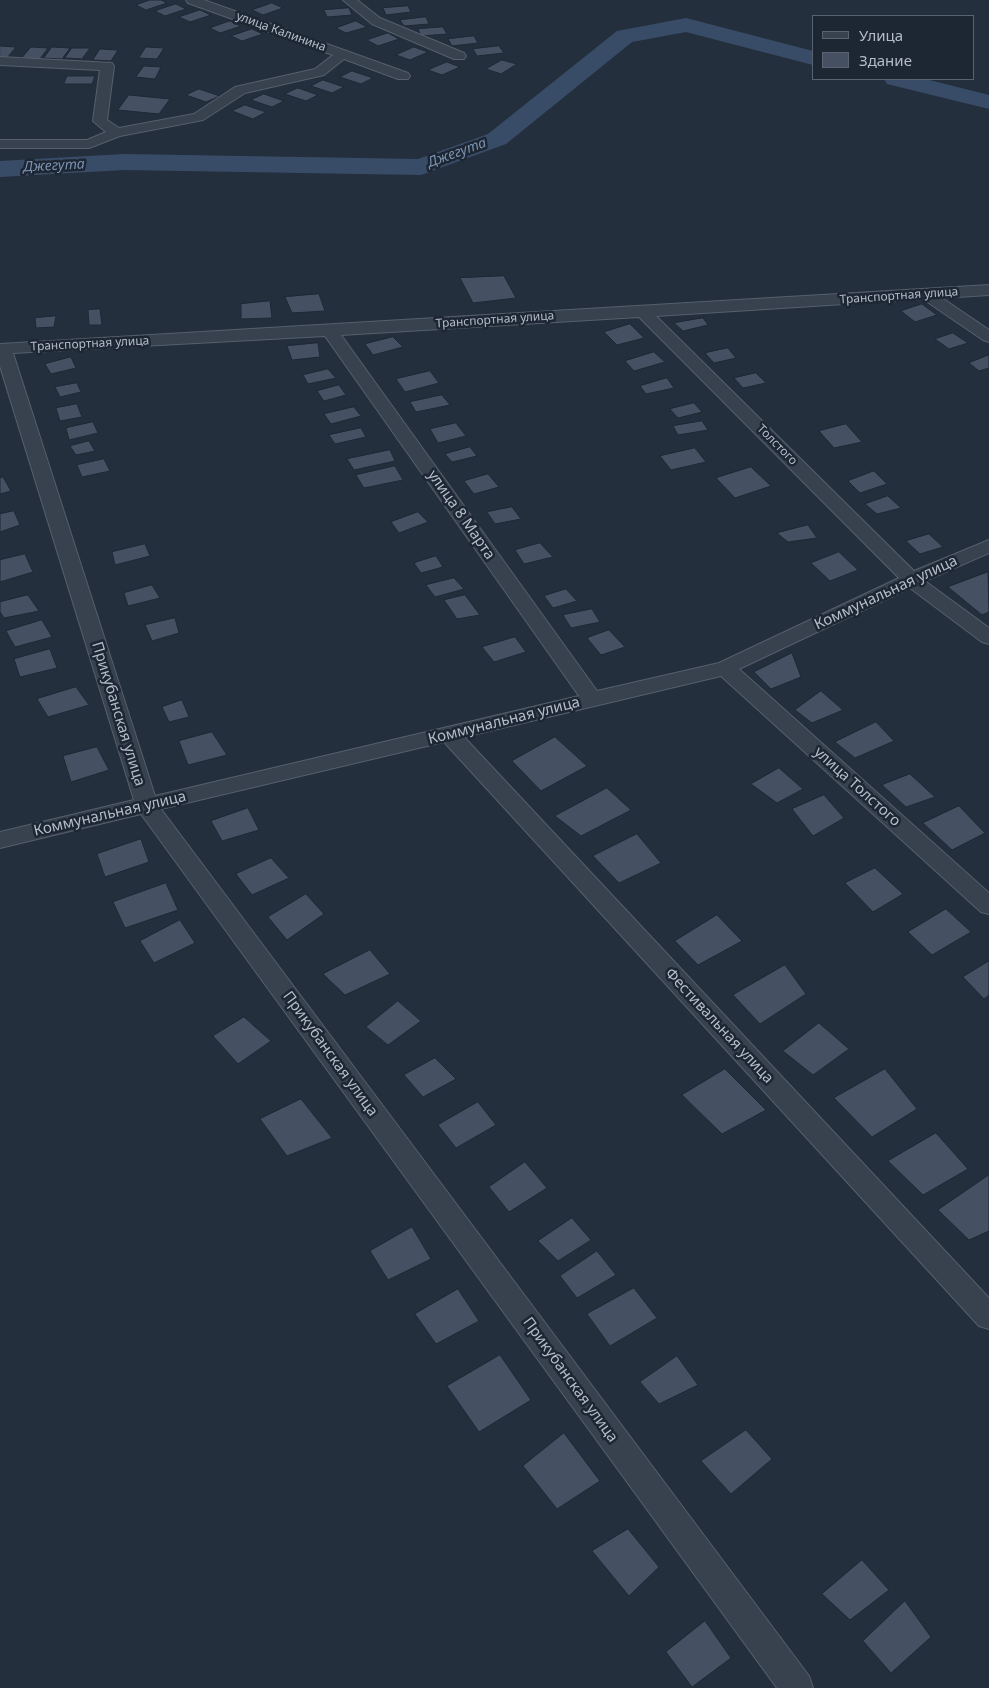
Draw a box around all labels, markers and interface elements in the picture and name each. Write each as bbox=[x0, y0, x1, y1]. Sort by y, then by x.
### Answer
street label: улица Калинина bbox=[234, 9, 328, 55]
legend bbox=[812, 15, 974, 80]
text: Улица bbox=[859, 25, 903, 45]
text: Здание bbox=[859, 50, 912, 70]
water label: Джегута bbox=[425, 135, 489, 171]
water label: Джегута bbox=[23, 156, 85, 176]
street label: Транспортная улица bbox=[839, 285, 959, 307]
street label: Транспортная улица bbox=[435, 309, 555, 331]
street label: Транспортная улица bbox=[30, 334, 150, 354]
street label: Толстого bbox=[754, 422, 800, 468]
street label: улица 8 Марта bbox=[423, 467, 499, 563]
street label: Коммунальная улица bbox=[812, 552, 960, 634]
street label: Прикубанская улица bbox=[87, 640, 149, 788]
street label: Коммунальная улица bbox=[426, 693, 582, 749]
street label: улица Толстого bbox=[810, 743, 904, 831]
street label: Коммунальная улица bbox=[32, 788, 188, 840]
street label: Фестивальная улица bbox=[661, 965, 777, 1087]
street label: Прикубанская улица bbox=[279, 988, 381, 1120]
street label: Прикубанская улица bbox=[519, 1314, 621, 1446]

